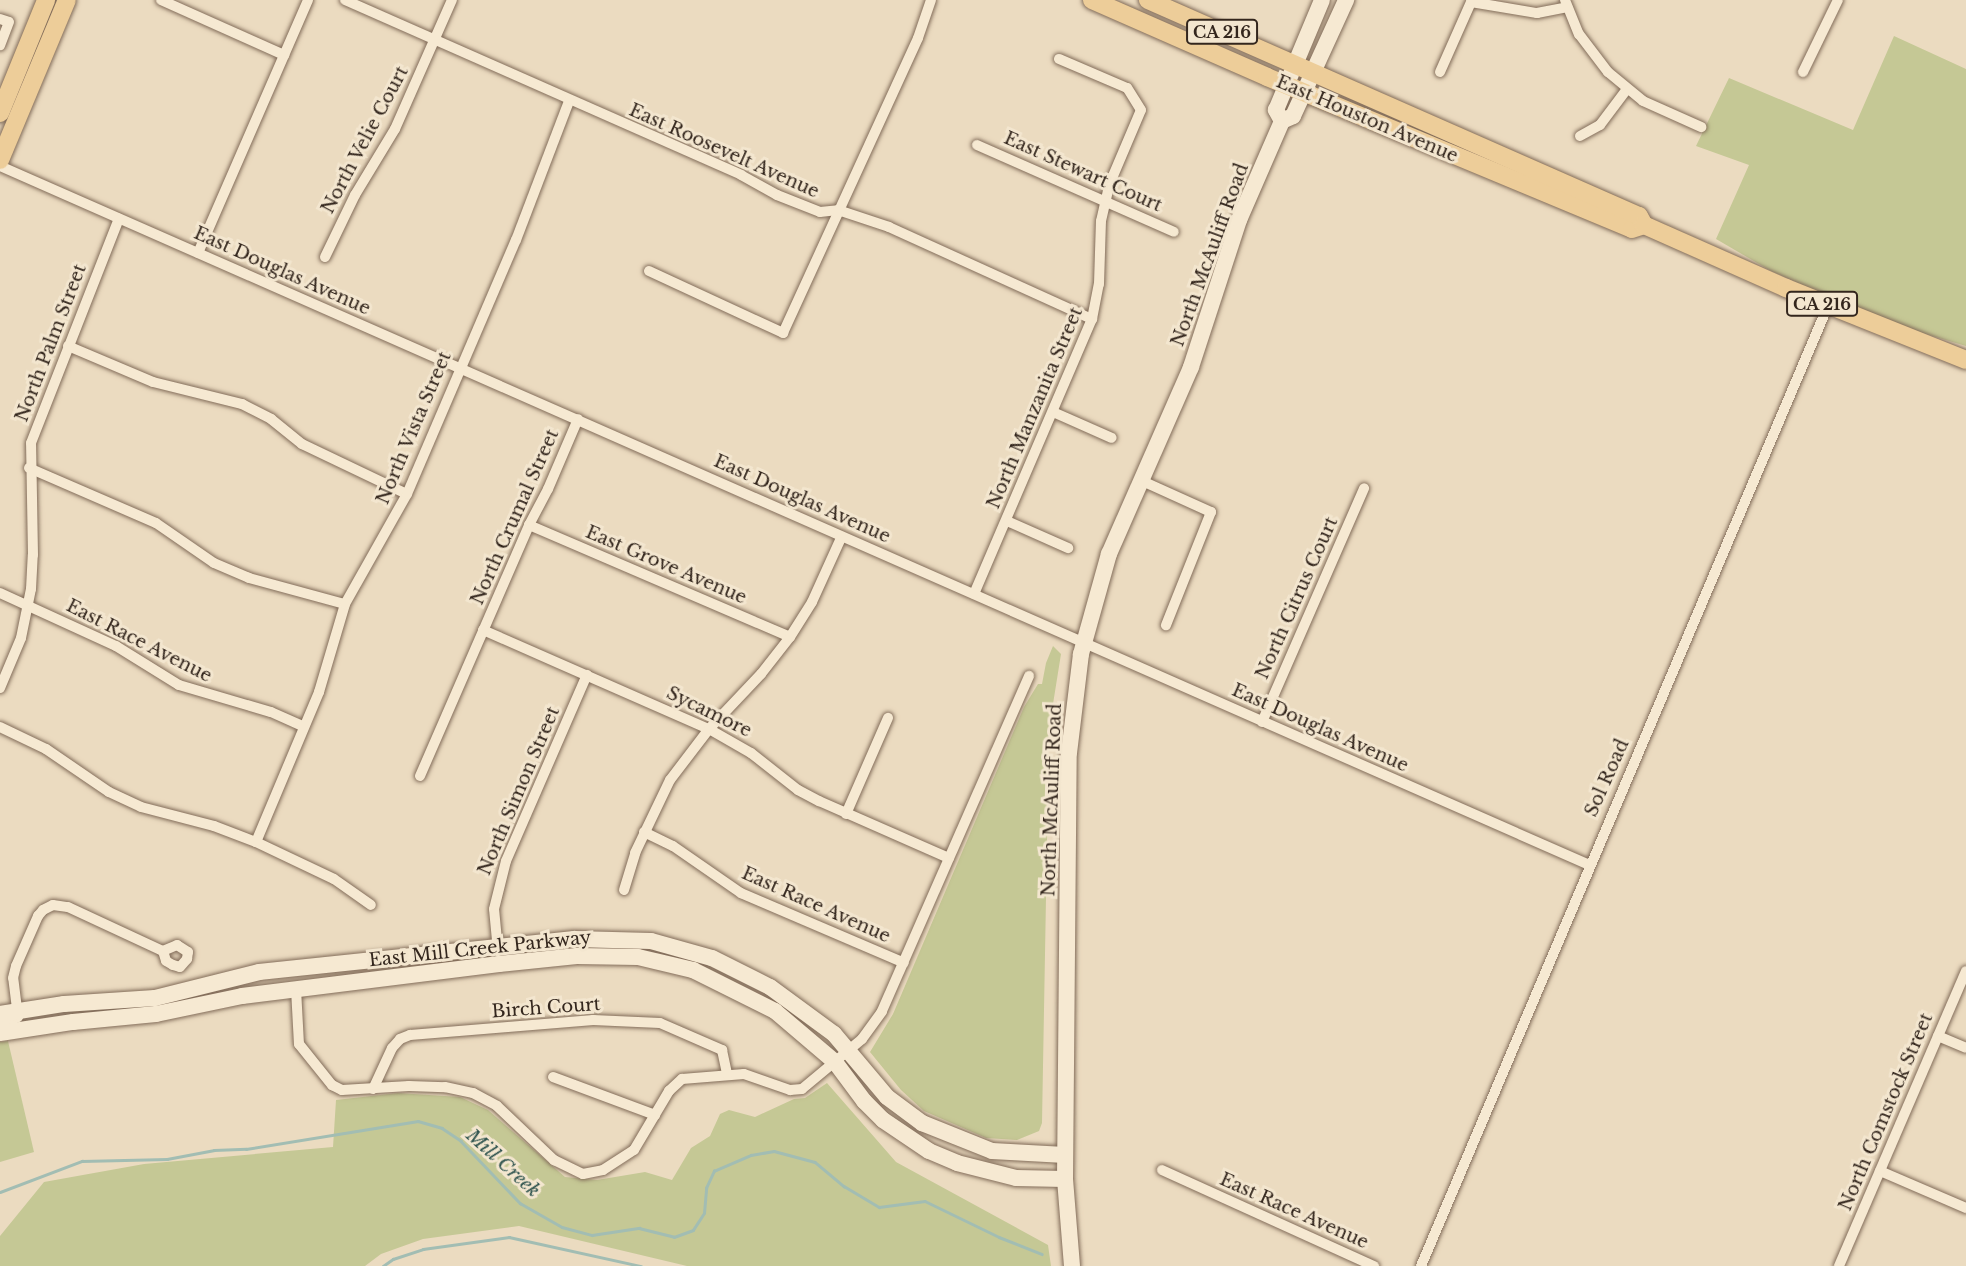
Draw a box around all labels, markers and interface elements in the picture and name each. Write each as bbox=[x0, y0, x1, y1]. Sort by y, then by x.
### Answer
road number: CA 216 bbox=[1185, 20, 1259, 44]
street label: North Velie Court bbox=[317, 62, 413, 218]
street label: East Houston Avenue bbox=[1273, 71, 1461, 167]
street label: East Roosevelt Avenue bbox=[625, 99, 823, 203]
street label: East Stewart Court bbox=[1001, 127, 1165, 217]
street label: North McAuliff Road bbox=[1167, 161, 1253, 349]
street label: East Douglas Avenue bbox=[190, 222, 374, 320]
street label: North Palm Street bbox=[11, 261, 91, 425]
road number: CA 216 bbox=[1785, 292, 1859, 316]
street label: North Manzanita Street bbox=[983, 304, 1087, 512]
street label: North Vista Street bbox=[372, 348, 456, 508]
street label: North Crumal Street bbox=[467, 426, 563, 608]
street label: East Douglas Avenue bbox=[710, 450, 894, 548]
street label: North Citrus Court bbox=[1251, 513, 1343, 683]
street label: East Grove Avenue bbox=[582, 521, 750, 609]
street label: East Race Avenue bbox=[62, 595, 216, 687]
street label: East Douglas Avenue bbox=[1228, 679, 1412, 777]
street label: Sycamore bbox=[663, 682, 755, 742]
street label: North McAuliff Road bbox=[1038, 703, 1066, 897]
street label: North Simon Street bbox=[474, 704, 564, 878]
street label: Sol Road bbox=[1580, 736, 1634, 820]
street label: East Race Avenue bbox=[738, 862, 894, 948]
street label: East Mill Creek Parkway bbox=[368, 927, 592, 971]
street label: Birch Court bbox=[491, 993, 601, 1023]
street label: North Comstock Street bbox=[1835, 1010, 1937, 1214]
water label: Mill Creek bbox=[461, 1124, 545, 1202]
street label: East Race Avenue bbox=[1216, 1168, 1372, 1254]

